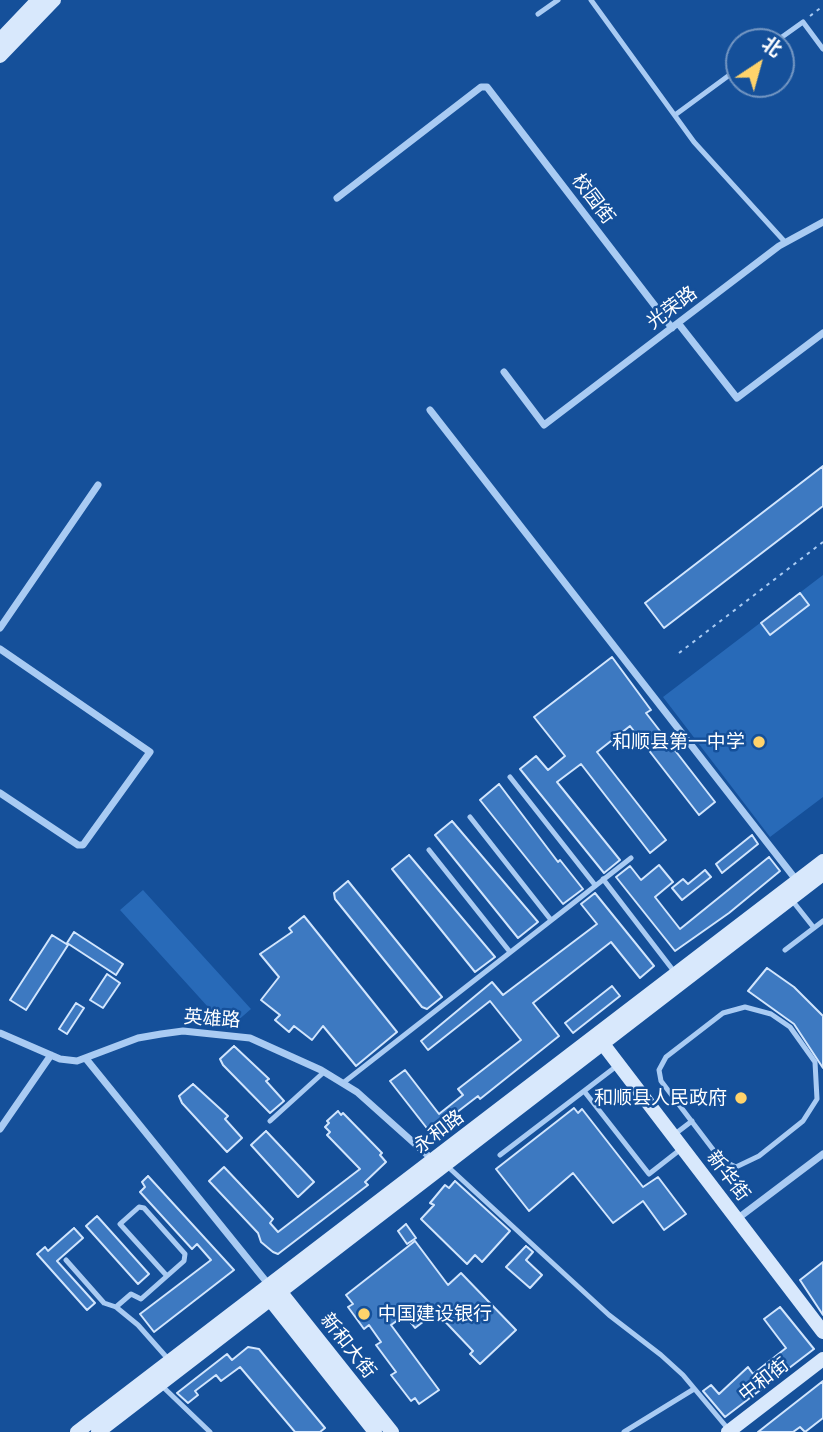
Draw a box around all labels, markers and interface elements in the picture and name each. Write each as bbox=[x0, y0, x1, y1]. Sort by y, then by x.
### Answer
north arrow bbox=[725, 28, 795, 98]
text: 北 bbox=[758, 34, 785, 60]
street label: 校园街 bbox=[567, 169, 619, 229]
street label: 光荣路 bbox=[642, 282, 702, 334]
place label: 和顺县第一中学 bbox=[612, 731, 745, 753]
marker: 和顺县第一中学 bbox=[751, 734, 767, 750]
street label: 英雄路 bbox=[183, 1006, 241, 1032]
place label: 和顺县人民政府 bbox=[594, 1087, 727, 1109]
marker: 和顺县人民政府 bbox=[733, 1090, 749, 1106]
street label: 永和路 bbox=[410, 1105, 468, 1159]
street label: 新华街 bbox=[702, 1146, 754, 1206]
place label: 中国建设银行 bbox=[378, 1303, 492, 1325]
marker: 中国建设银行 bbox=[356, 1306, 372, 1322]
street label: 新和大街 bbox=[316, 1309, 380, 1383]
street label: 中和街 bbox=[735, 1353, 793, 1407]

